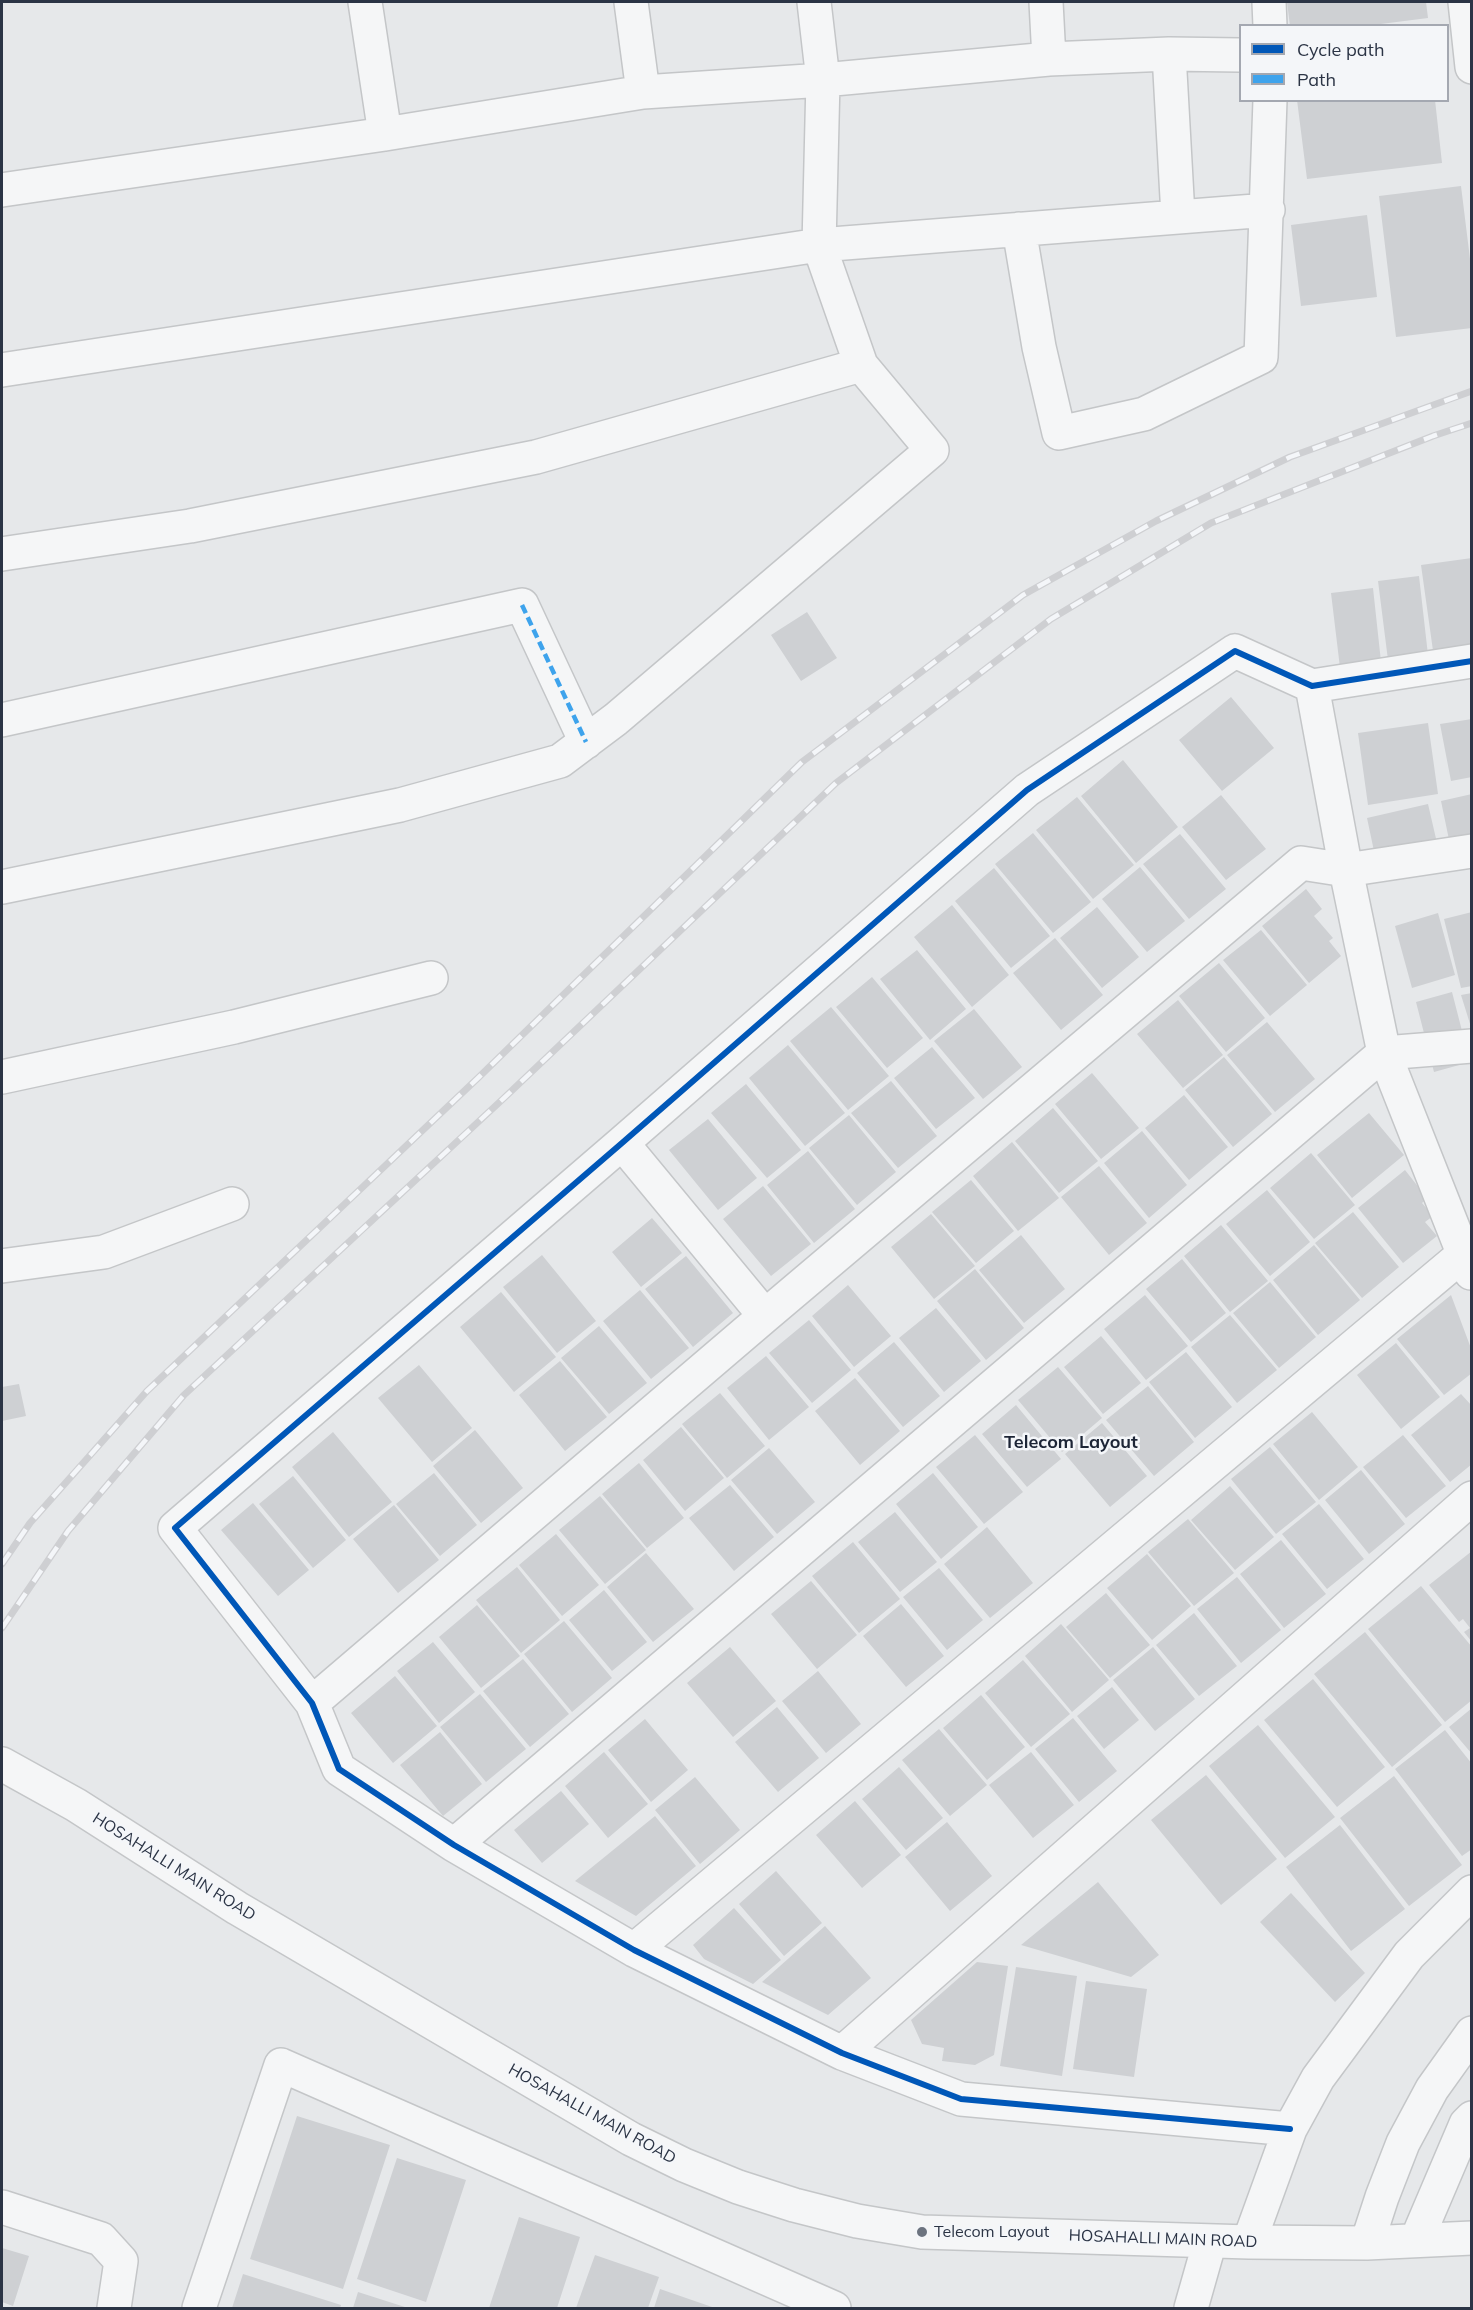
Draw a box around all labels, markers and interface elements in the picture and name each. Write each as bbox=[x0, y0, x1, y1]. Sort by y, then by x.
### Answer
legend bbox=[1239, 24, 1449, 102]
text: Cycle path bbox=[1297, 38, 1384, 61]
text: Path bbox=[1297, 68, 1336, 91]
district label: Telecom Layout bbox=[1004, 1432, 1138, 1454]
street label: HOSAHALLI MAIN ROAD bbox=[89, 1809, 259, 1925]
street label: HOSAHALLI MAIN ROAD bbox=[505, 2060, 679, 2168]
place label: Telecom Layout bbox=[934, 2222, 1049, 2242]
marker: Telecom Layout bbox=[915, 2225, 929, 2239]
street label: HOSAHALLI MAIN ROAD bbox=[1068, 2226, 1258, 2252]

